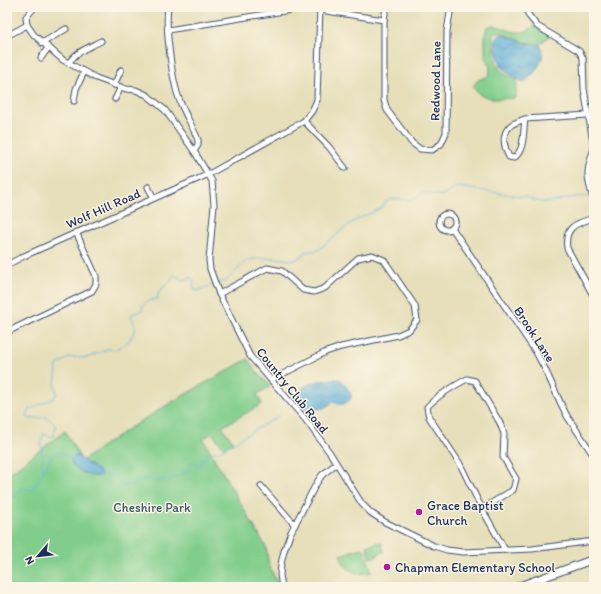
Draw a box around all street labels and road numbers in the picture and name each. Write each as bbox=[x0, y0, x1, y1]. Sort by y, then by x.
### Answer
street label: Redwood Lane bbox=[427, 41, 444, 121]
street label: Wolf Hill Road bbox=[64, 185, 143, 232]
street label: Brook Lane bbox=[511, 304, 558, 365]
street label: Country Club Road bbox=[253, 344, 332, 436]

